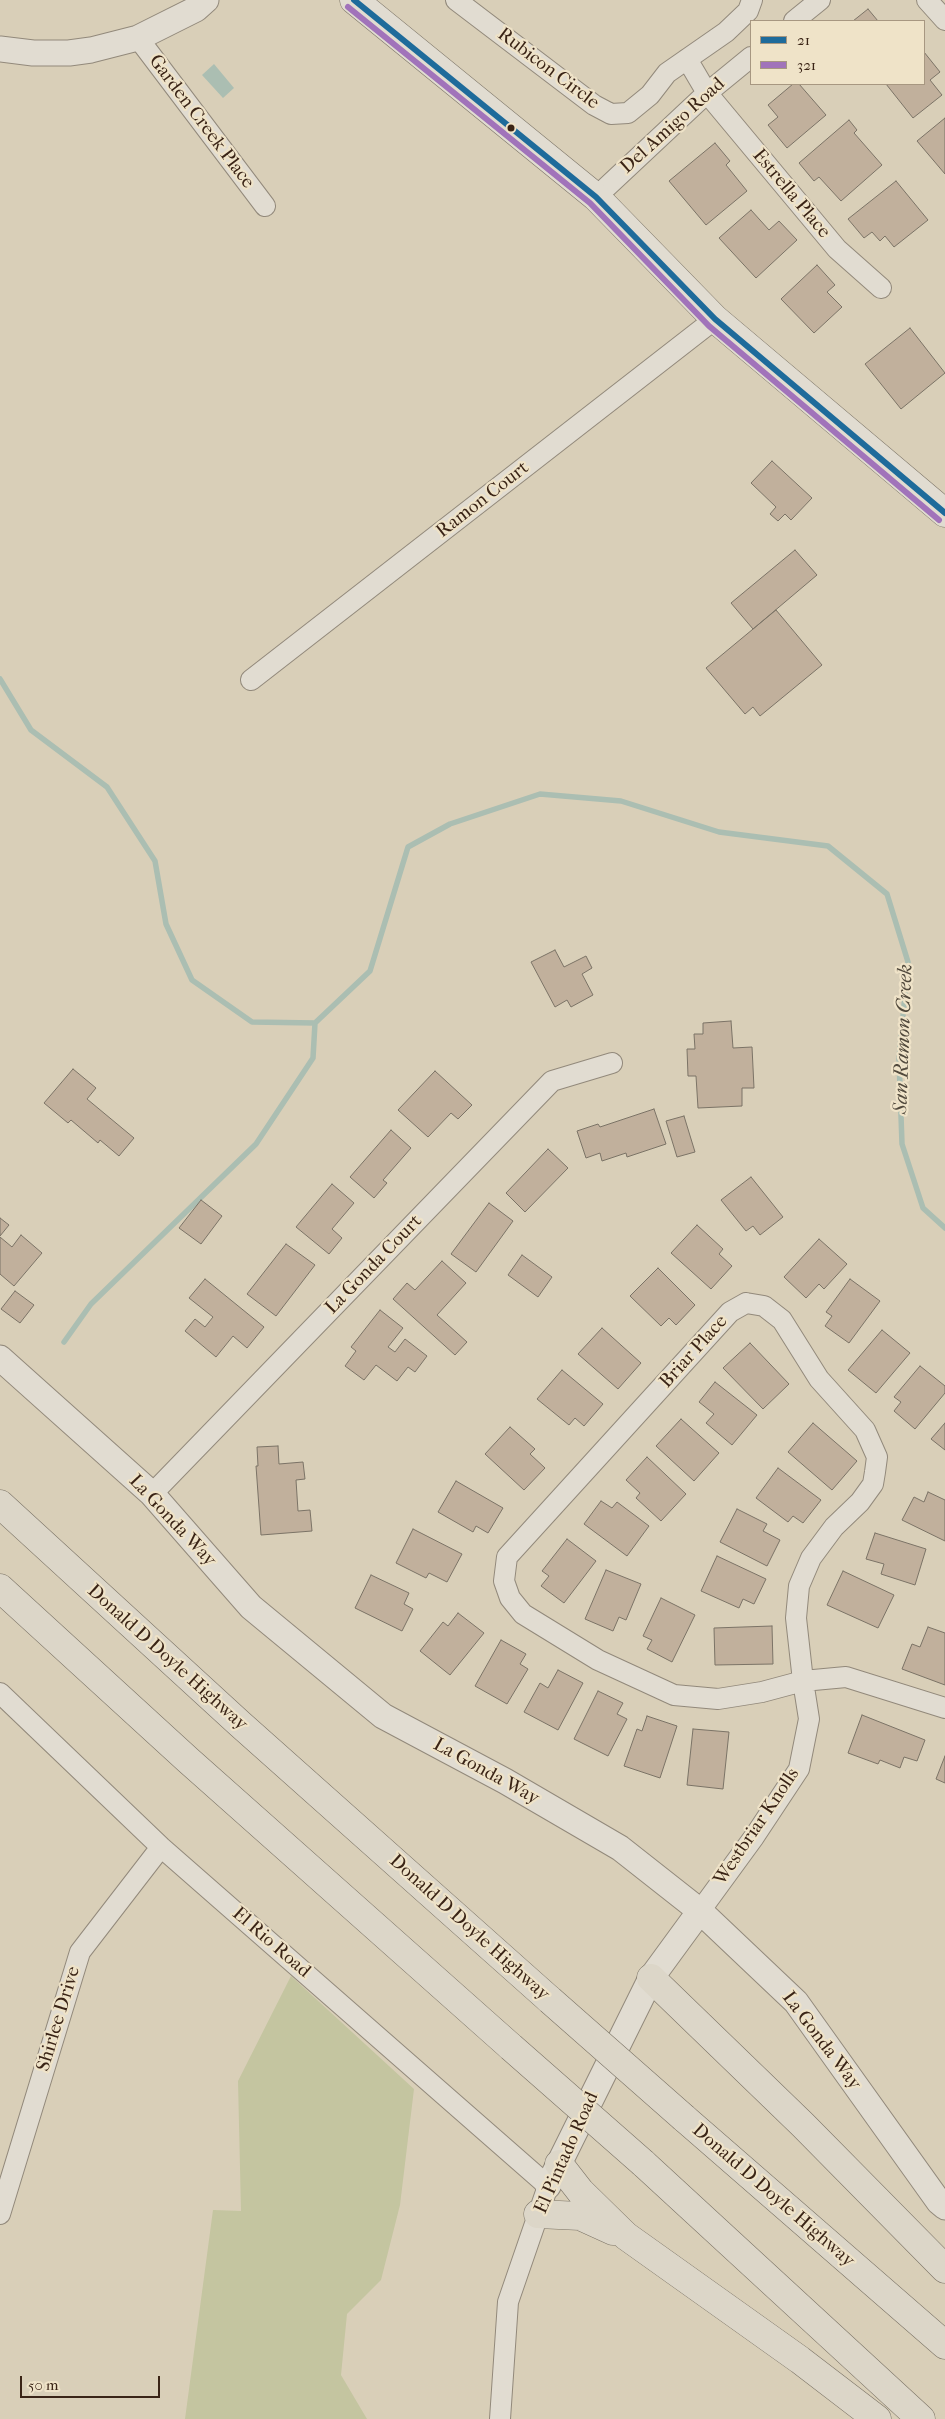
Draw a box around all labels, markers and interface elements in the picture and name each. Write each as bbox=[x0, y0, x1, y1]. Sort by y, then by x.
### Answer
legend bbox=[750, 20, 925, 85]
street label: Rubicon Circle bbox=[493, 23, 603, 115]
text: 21 bbox=[797, 31, 810, 49]
street label: Garden Creek Place bbox=[143, 51, 259, 193]
text: 321 bbox=[797, 56, 816, 74]
street label: Del Amigo Road bbox=[616, 73, 730, 179]
unlabelled marker bbox=[506, 123, 516, 133]
street label: Estrella Place bbox=[747, 145, 835, 243]
street label: Ramon Court bbox=[432, 457, 534, 543]
water label: San Ramon Creek bbox=[889, 964, 919, 1114]
street label: La Gonda Court bbox=[321, 1211, 427, 1319]
street label: Briar Place bbox=[655, 1311, 733, 1393]
street label: La Gonda Way bbox=[124, 1470, 220, 1572]
street label: Donald D Doyle Highway bbox=[82, 1580, 252, 1736]
street label: La Gonda Way bbox=[429, 1734, 543, 1810]
street label: Westbriar Knolls bbox=[709, 1764, 805, 1890]
street label: Donald D Doyle Highway bbox=[384, 1850, 554, 2006]
street label: El Rio Road bbox=[227, 1903, 315, 1983]
street label: Shirlee Drive bbox=[32, 1964, 86, 2074]
street label: La Gonda Way bbox=[777, 1987, 865, 2095]
street label: El Pintado Road bbox=[530, 2089, 604, 2217]
street label: Donald D Doyle Highway bbox=[687, 2119, 859, 2273]
scale bar bbox=[22, 2366, 162, 2398]
text: 50 m bbox=[28, 2376, 58, 2394]

